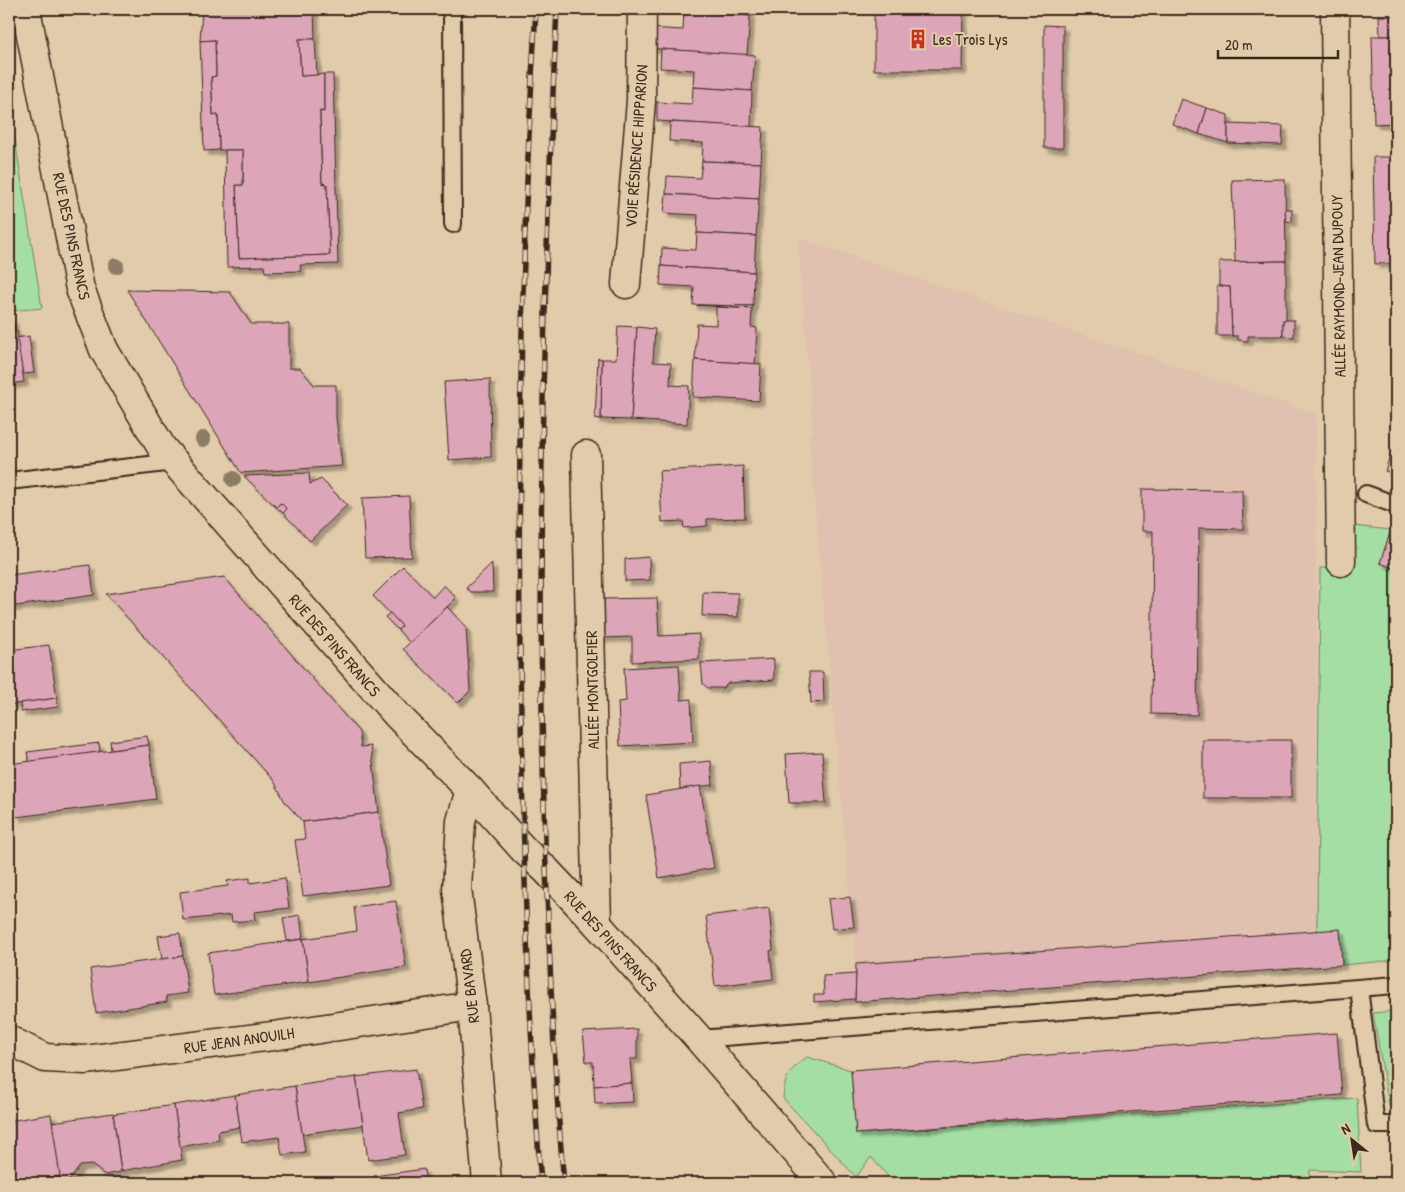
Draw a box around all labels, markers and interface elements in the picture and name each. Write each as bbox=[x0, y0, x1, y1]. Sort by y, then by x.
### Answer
building icon: Les Trois Lys bbox=[907, 28, 929, 50]
place label: Les Trois Lys bbox=[933, 28, 1008, 50]
scale bar bbox=[1218, 28, 1338, 60]
text: 20 m bbox=[1225, 34, 1252, 55]
street label: VOIE RÉSIDENCE HIPPARION bbox=[619, 64, 653, 228]
street label: RUE DES PINS FRANCS bbox=[48, 171, 96, 302]
street label: ALLÉE RAYMOND-JEAN DUPOUY bbox=[1325, 195, 1351, 377]
street label: RUE DES PINS FRANCS bbox=[284, 589, 386, 701]
street label: ALLÉE MONTGOLFIER bbox=[580, 631, 604, 749]
street label: RUE DES PINS FRANCS bbox=[560, 886, 663, 997]
street label: RUE BAVARD bbox=[454, 947, 484, 1024]
street label: RUE JEAN ANOUILH bbox=[182, 1021, 296, 1059]
north arrow bbox=[1328, 1114, 1378, 1164]
text: N bbox=[1337, 1118, 1354, 1138]

